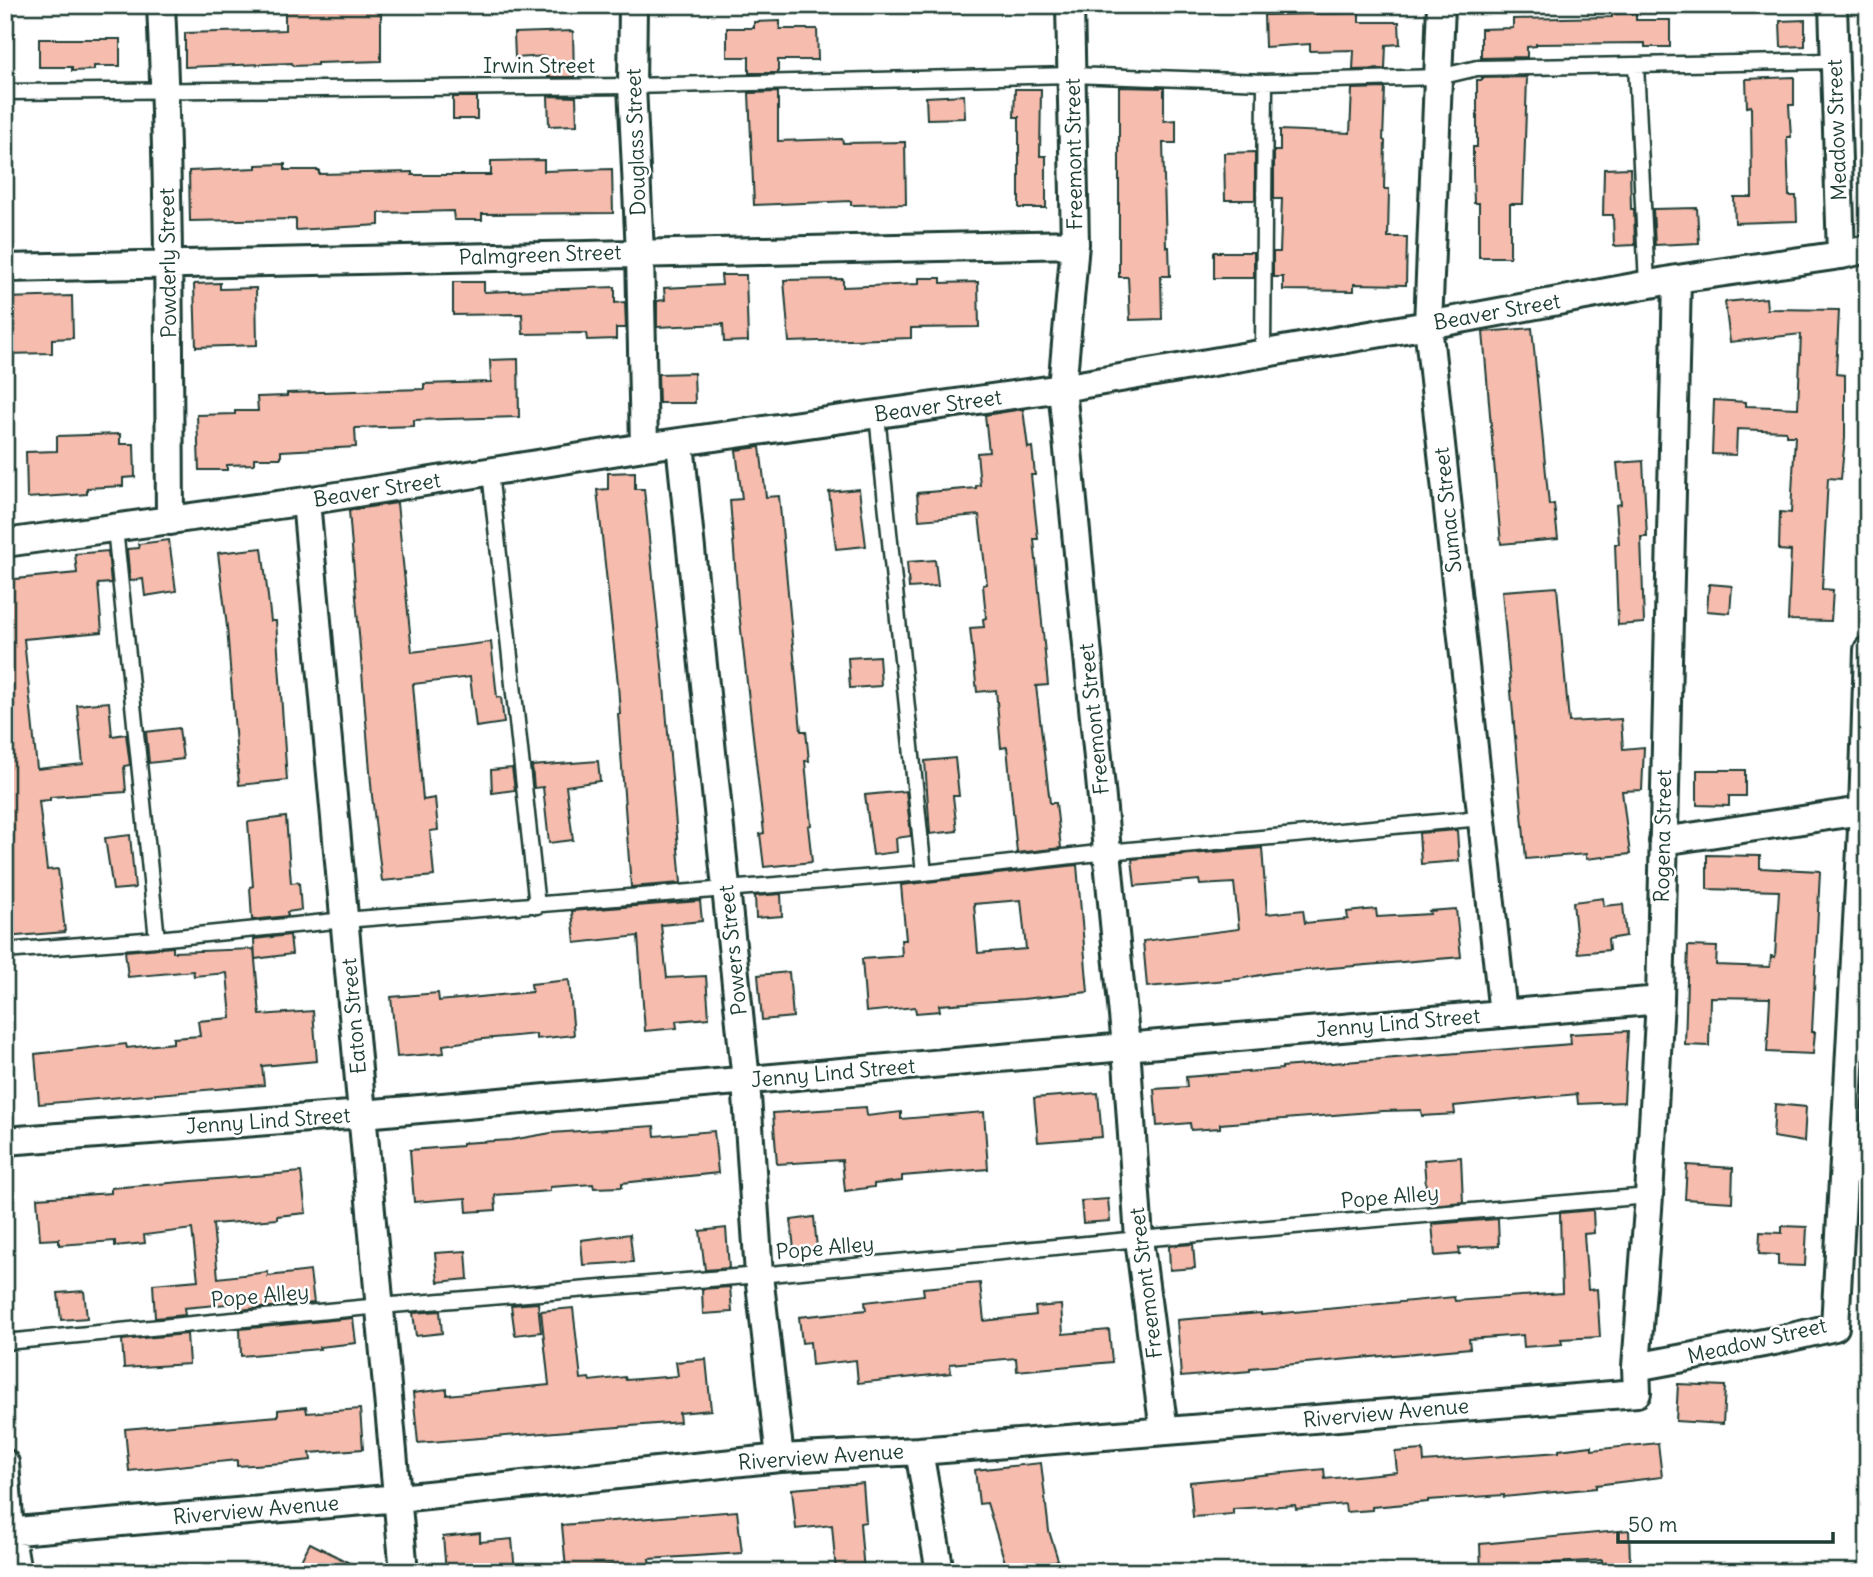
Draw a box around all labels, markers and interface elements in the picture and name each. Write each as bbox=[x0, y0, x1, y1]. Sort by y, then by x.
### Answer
street label: Irwin Street bbox=[483, 52, 595, 79]
street label: Meadow Street bbox=[1821, 59, 1852, 201]
street label: Douglass Street bbox=[619, 68, 652, 216]
street label: Freemont Street bbox=[1059, 78, 1088, 230]
street label: Powderly Street bbox=[153, 188, 182, 338]
street label: Palmgreen Street bbox=[458, 238, 622, 271]
street label: Beaver Street bbox=[1431, 287, 1562, 336]
street label: Beaver Street bbox=[873, 383, 1003, 428]
street label: Sumac Street bbox=[1427, 446, 1468, 574]
street label: Beaver Street bbox=[312, 466, 442, 513]
street label: Freemont Street bbox=[1072, 642, 1115, 796]
street label: Rogena Street bbox=[1648, 769, 1677, 903]
street label: Powers Street bbox=[712, 884, 753, 1017]
street label: Eaton Street bbox=[335, 957, 372, 1075]
street label: Jenny Lind Street bbox=[1315, 1002, 1481, 1043]
street label: Jenny Lind Street bbox=[750, 1052, 916, 1093]
street label: Jenny Lind Street bbox=[185, 1101, 351, 1140]
street label: Pope Alley bbox=[1340, 1179, 1440, 1214]
street label: Freemont Street bbox=[1123, 1206, 1168, 1360]
street label: Pope Alley bbox=[775, 1230, 875, 1265]
street label: Pope Alley bbox=[210, 1278, 310, 1313]
street label: Meadow Street bbox=[1685, 1311, 1829, 1370]
street label: Riverview Avenue bbox=[1302, 1392, 1470, 1433]
street label: Riverview Avenue bbox=[737, 1437, 905, 1476]
street label: Riverview Avenue bbox=[172, 1489, 340, 1530]
scale bar bbox=[1618, 1500, 1833, 1544]
text: 50 m bbox=[1628, 1511, 1677, 1538]

